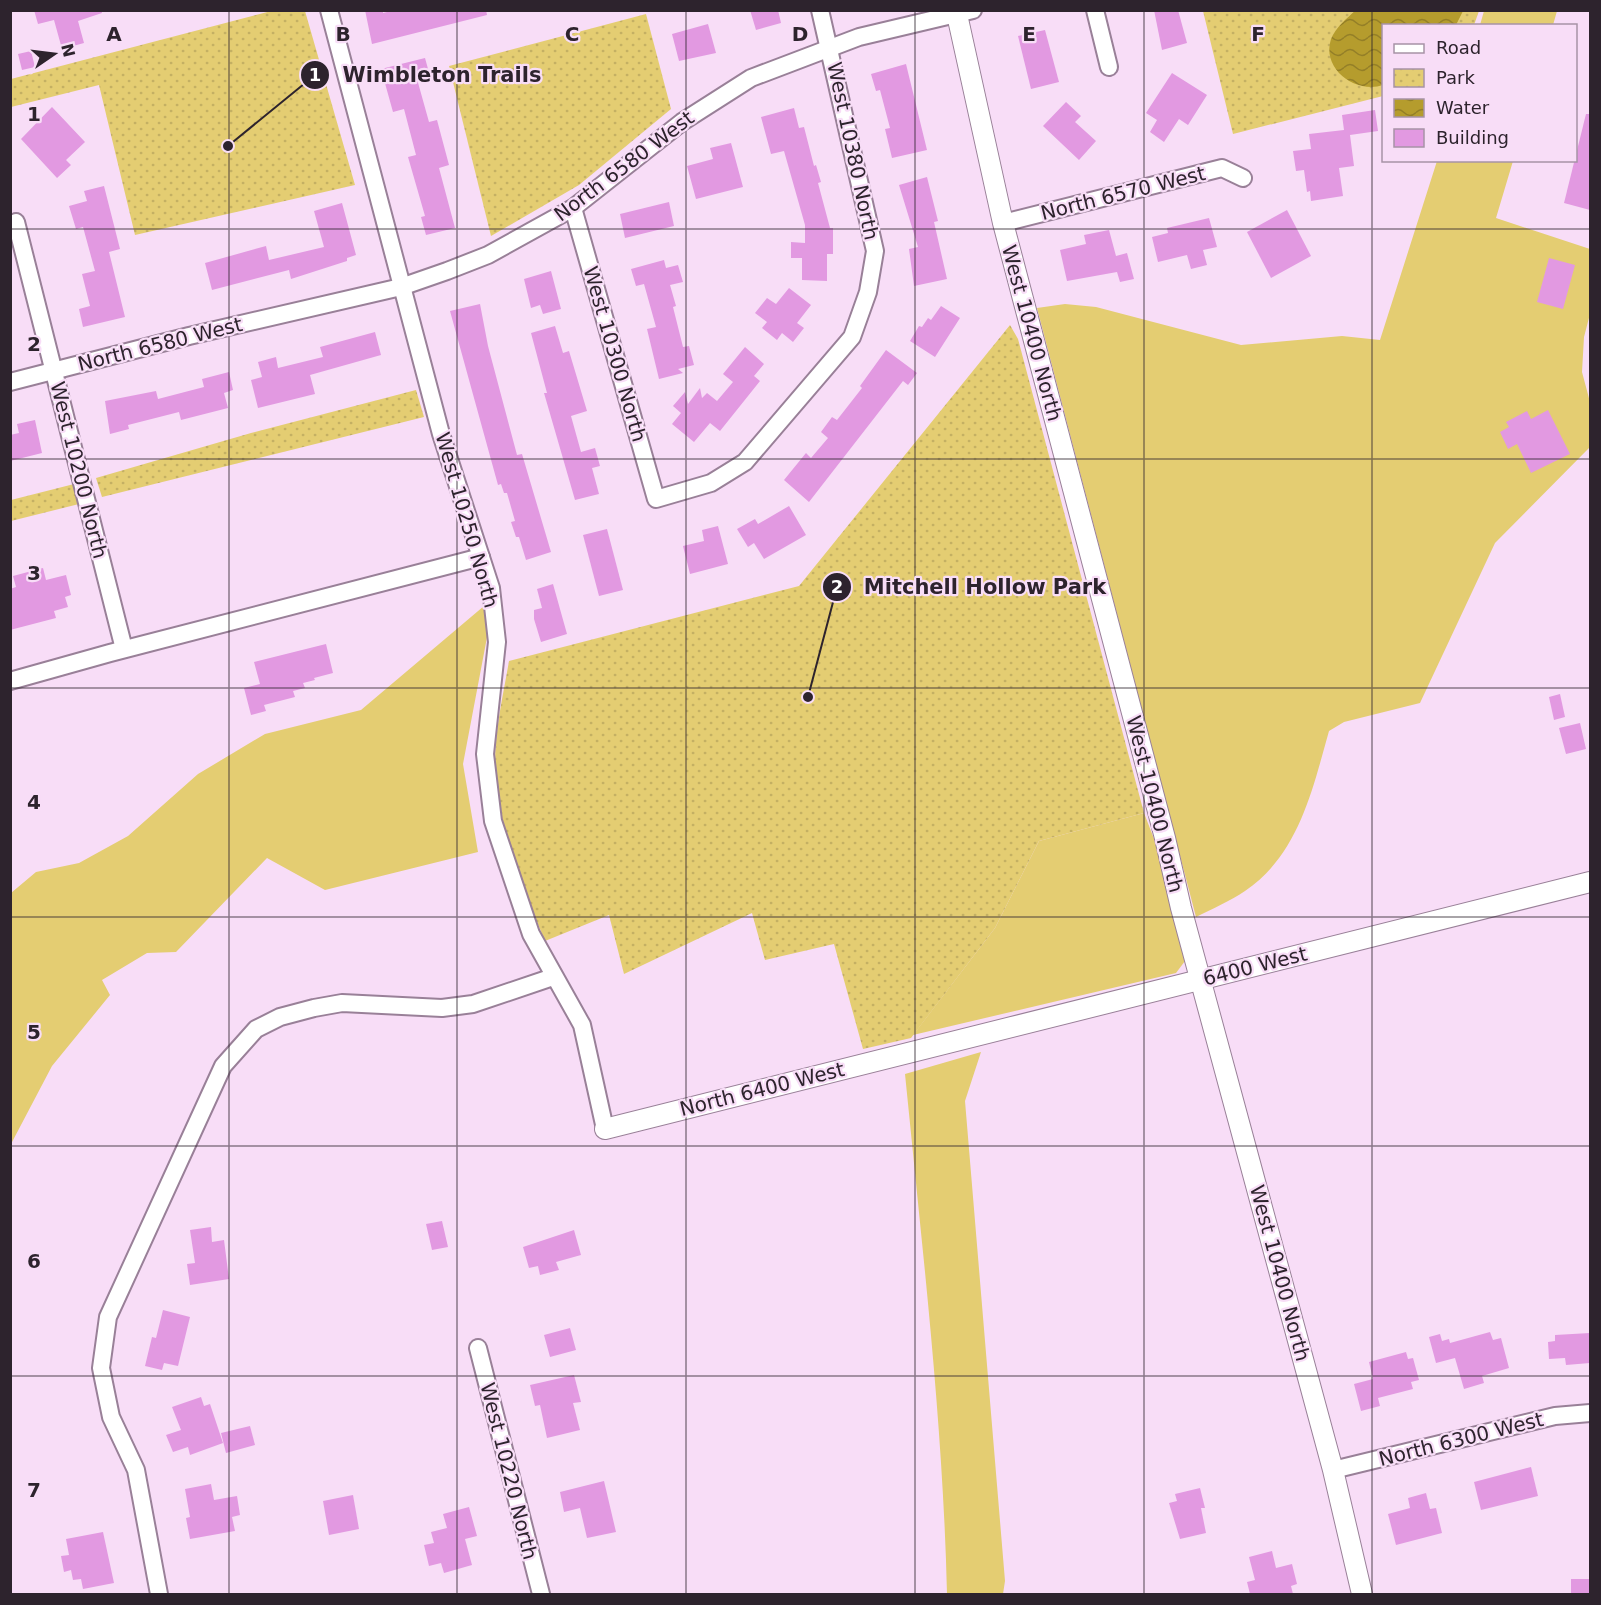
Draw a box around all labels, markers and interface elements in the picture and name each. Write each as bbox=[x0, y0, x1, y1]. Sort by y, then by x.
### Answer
text: A bbox=[106, 22, 122, 46]
text: B bbox=[335, 22, 351, 46]
text: C bbox=[565, 22, 579, 46]
text: D bbox=[792, 22, 808, 46]
text: E bbox=[1022, 22, 1036, 46]
text: F bbox=[1251, 22, 1265, 46]
north arrow bbox=[24, 24, 84, 84]
legend bbox=[1382, 24, 1577, 162]
text: Road bbox=[1436, 37, 1481, 58]
text: N bbox=[57, 42, 79, 59]
callout: Wimbleton Trails bbox=[300, 55, 553, 94]
street label: West 10380 North bbox=[822, 60, 884, 242]
text: Wimbleton Trails bbox=[343, 63, 541, 87]
text: 1 bbox=[309, 64, 321, 85]
text: Park bbox=[1436, 67, 1475, 88]
text: Water bbox=[1436, 97, 1490, 118]
text: 1 bbox=[27, 102, 41, 126]
street label: North 6580 West bbox=[549, 106, 699, 226]
text: Building bbox=[1436, 127, 1509, 148]
street label: North 6570 West bbox=[1038, 161, 1208, 225]
street label: West 10400 North bbox=[997, 242, 1067, 424]
street label: West 10300 North bbox=[578, 263, 652, 445]
street label: North 6580 West bbox=[75, 312, 245, 376]
text: 2 bbox=[27, 332, 41, 356]
street label: West 10200 North bbox=[45, 379, 113, 561]
street label: West 10250 North bbox=[430, 429, 504, 611]
text: 3 bbox=[27, 561, 41, 585]
callout: Mitchell Hollow Park bbox=[822, 568, 1119, 607]
text: Mitchell Hollow Park bbox=[864, 575, 1107, 599]
text: 2 bbox=[831, 576, 843, 597]
street label: West 10400 North bbox=[1121, 713, 1189, 895]
text: 4 bbox=[27, 790, 41, 814]
street label: 6400 West bbox=[1200, 941, 1310, 991]
text: 5 bbox=[27, 1020, 41, 1044]
street label: North 6400 West bbox=[677, 1057, 847, 1121]
street label: West 10400 North bbox=[1245, 1182, 1315, 1364]
text: 6 bbox=[27, 1249, 41, 1273]
street label: West 10220 North bbox=[475, 1380, 543, 1562]
street label: North 6300 West bbox=[1376, 1407, 1546, 1471]
text: 7 bbox=[27, 1478, 41, 1502]

